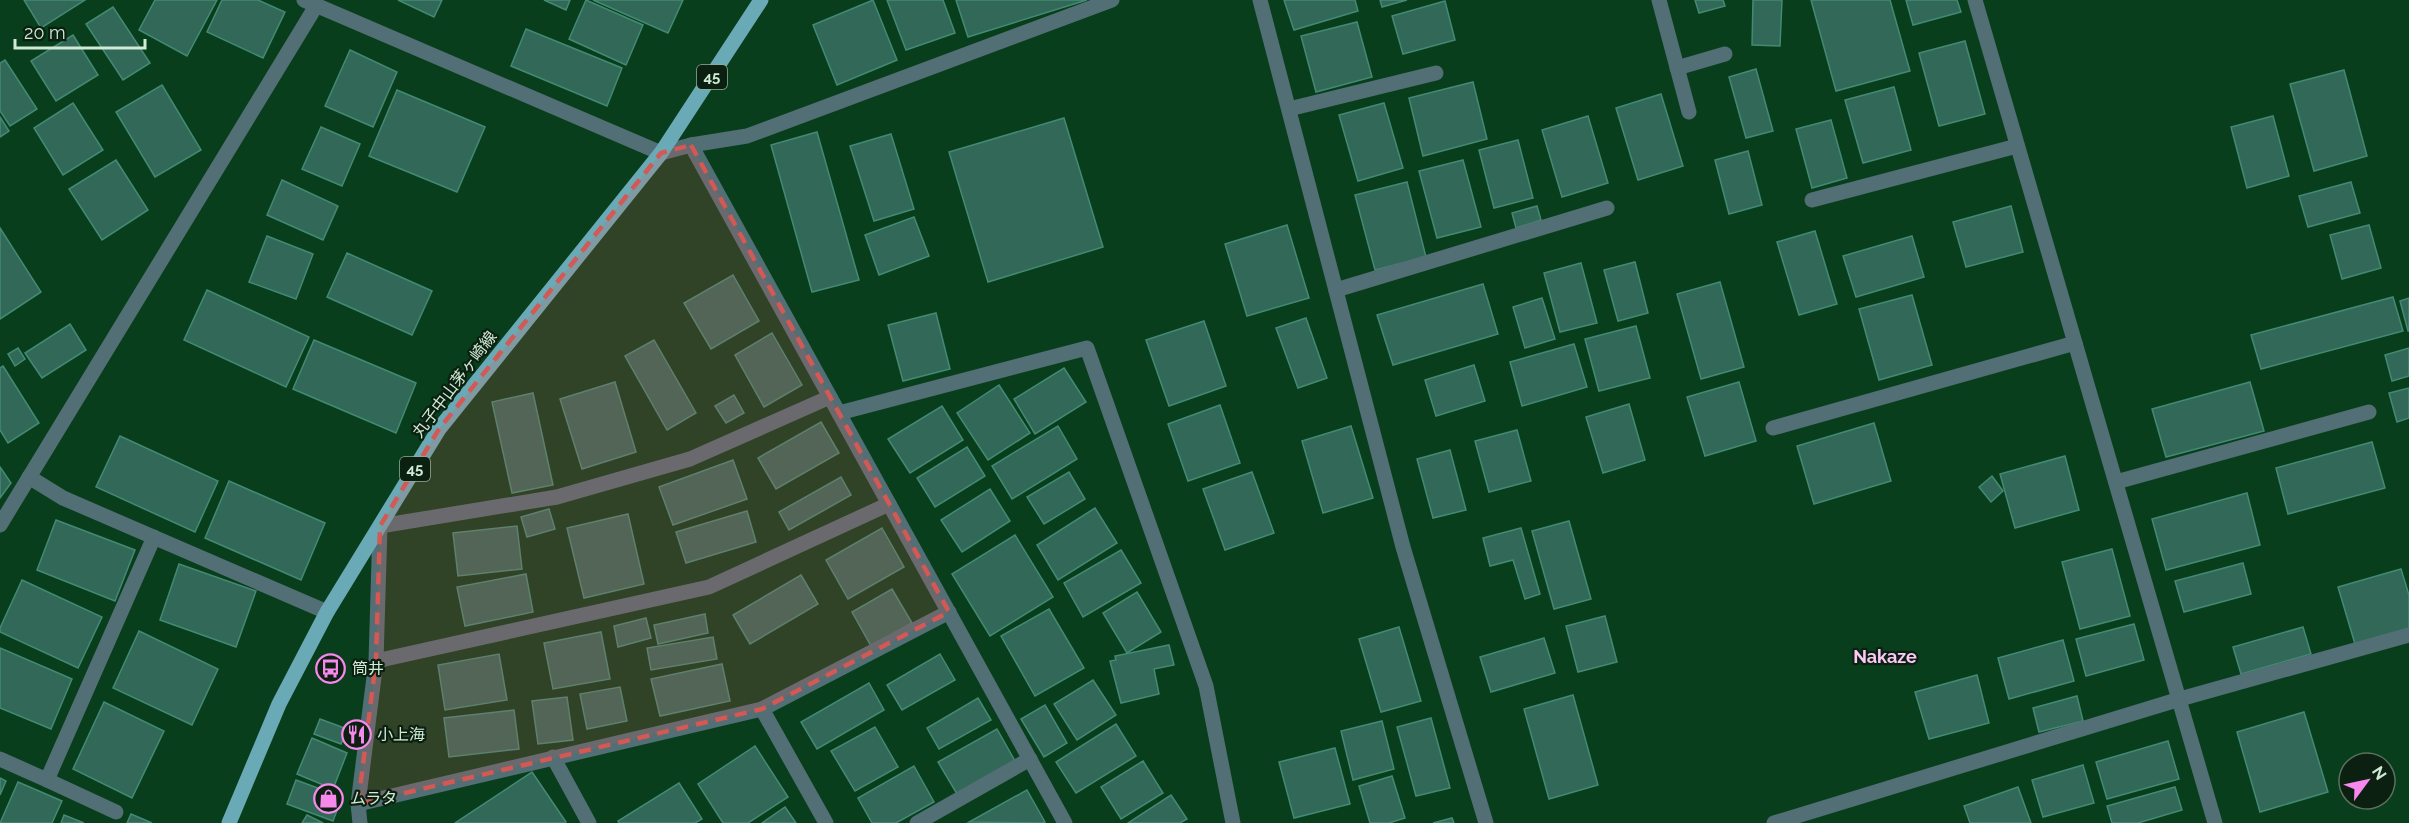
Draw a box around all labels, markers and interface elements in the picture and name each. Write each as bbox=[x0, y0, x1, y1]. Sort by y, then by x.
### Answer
scale bar bbox=[15, 12, 146, 50]
text: 20 m bbox=[24, 22, 66, 43]
road number: 45 bbox=[697, 65, 727, 89]
street label: 丸子中山茅ヶ崎線 bbox=[408, 327, 501, 441]
road number: 45 bbox=[400, 457, 430, 481]
district label: Nakaze bbox=[1853, 646, 1917, 667]
bus stop icon: 筒井 bbox=[315, 652, 347, 684]
place label: 筒井 bbox=[352, 659, 384, 678]
restaurant icon: 小上海 bbox=[340, 718, 372, 750]
place label: 小上海 bbox=[377, 725, 425, 744]
north arrow bbox=[2337, 751, 2397, 811]
text: N bbox=[2368, 763, 2390, 783]
shop icon: ムラタ bbox=[313, 782, 345, 814]
place label: ムラタ bbox=[350, 789, 397, 808]

